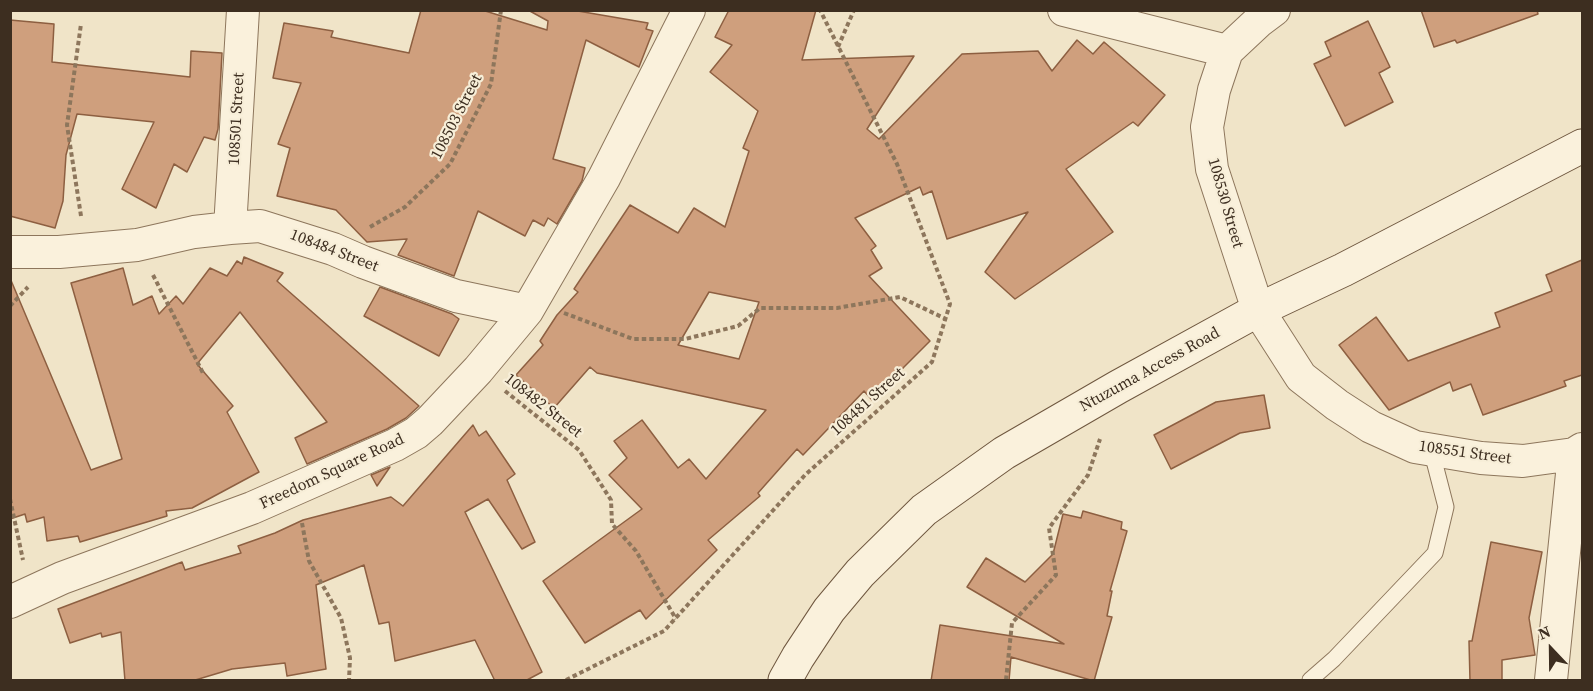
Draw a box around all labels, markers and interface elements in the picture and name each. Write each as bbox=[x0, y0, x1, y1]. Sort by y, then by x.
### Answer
street label: 108503 Street bbox=[427, 71, 487, 163]
street label: 108501 Street bbox=[225, 72, 249, 166]
street label: 108530 Street bbox=[1203, 156, 1247, 250]
street label: 108484 Street bbox=[287, 225, 381, 277]
street label: Ntuzuma Access Road bbox=[1077, 324, 1223, 416]
street label: 108481 Street bbox=[827, 364, 909, 440]
street label: 108482 Street bbox=[500, 370, 586, 442]
street label: Freedom Square Road bbox=[257, 430, 407, 514]
street label: 108551 Street bbox=[1418, 437, 1512, 469]
north arrow bbox=[1521, 619, 1581, 679]
text: N bbox=[1535, 620, 1554, 645]

